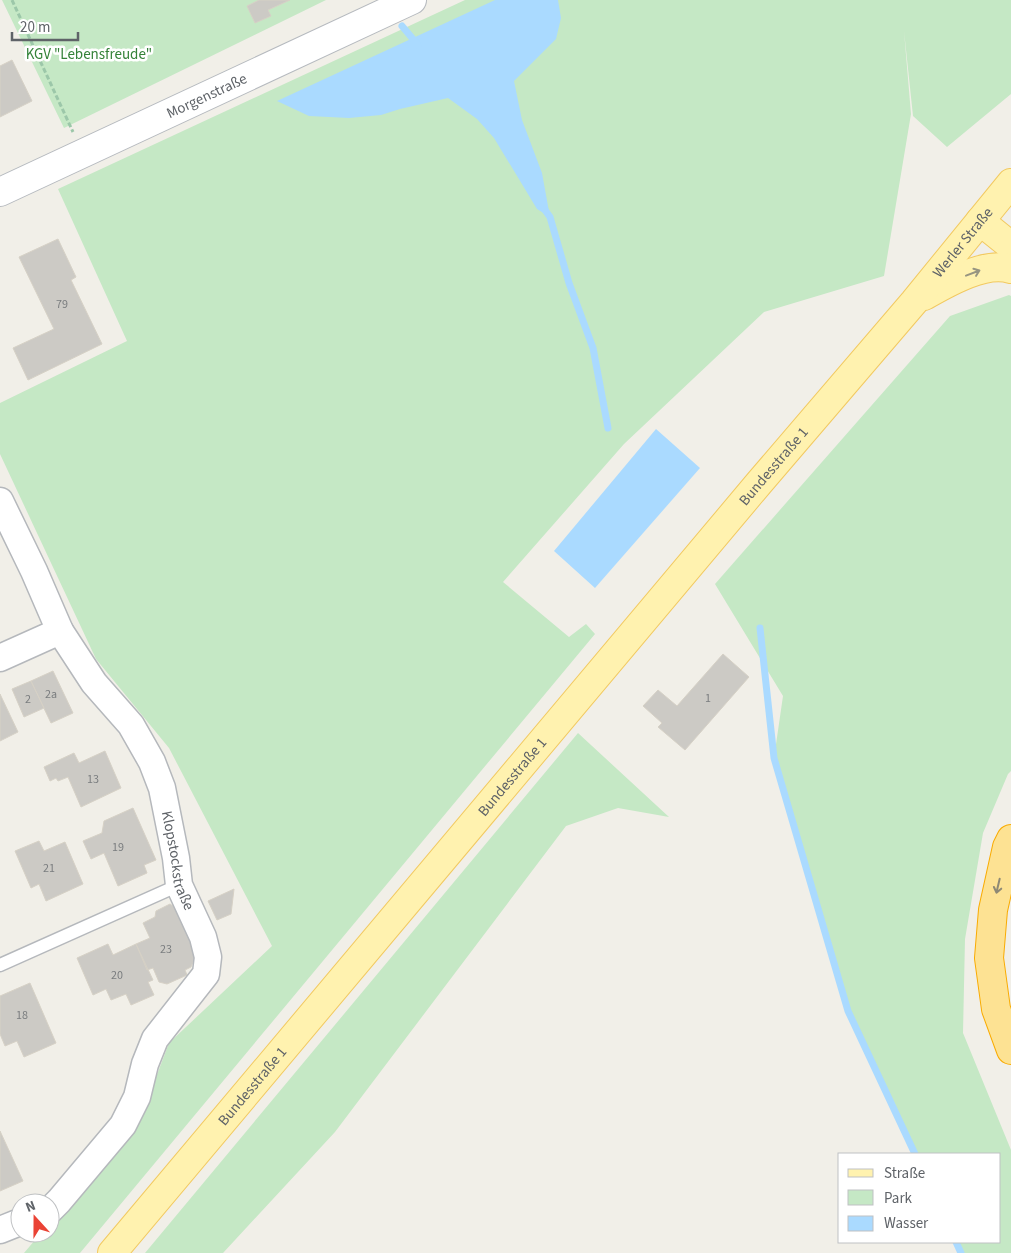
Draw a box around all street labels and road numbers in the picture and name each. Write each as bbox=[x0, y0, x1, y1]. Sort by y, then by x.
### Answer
street label: Morgenstraße bbox=[163, 68, 251, 124]
street label: Werler Straße bbox=[928, 203, 998, 282]
street label: Bundesstraße 1 bbox=[734, 423, 814, 510]
street label: Bundesstraße 1 bbox=[473, 733, 552, 821]
street label: Klopstockstraße bbox=[156, 809, 199, 914]
street label: Bundesstraße 1 bbox=[213, 1042, 292, 1130]

